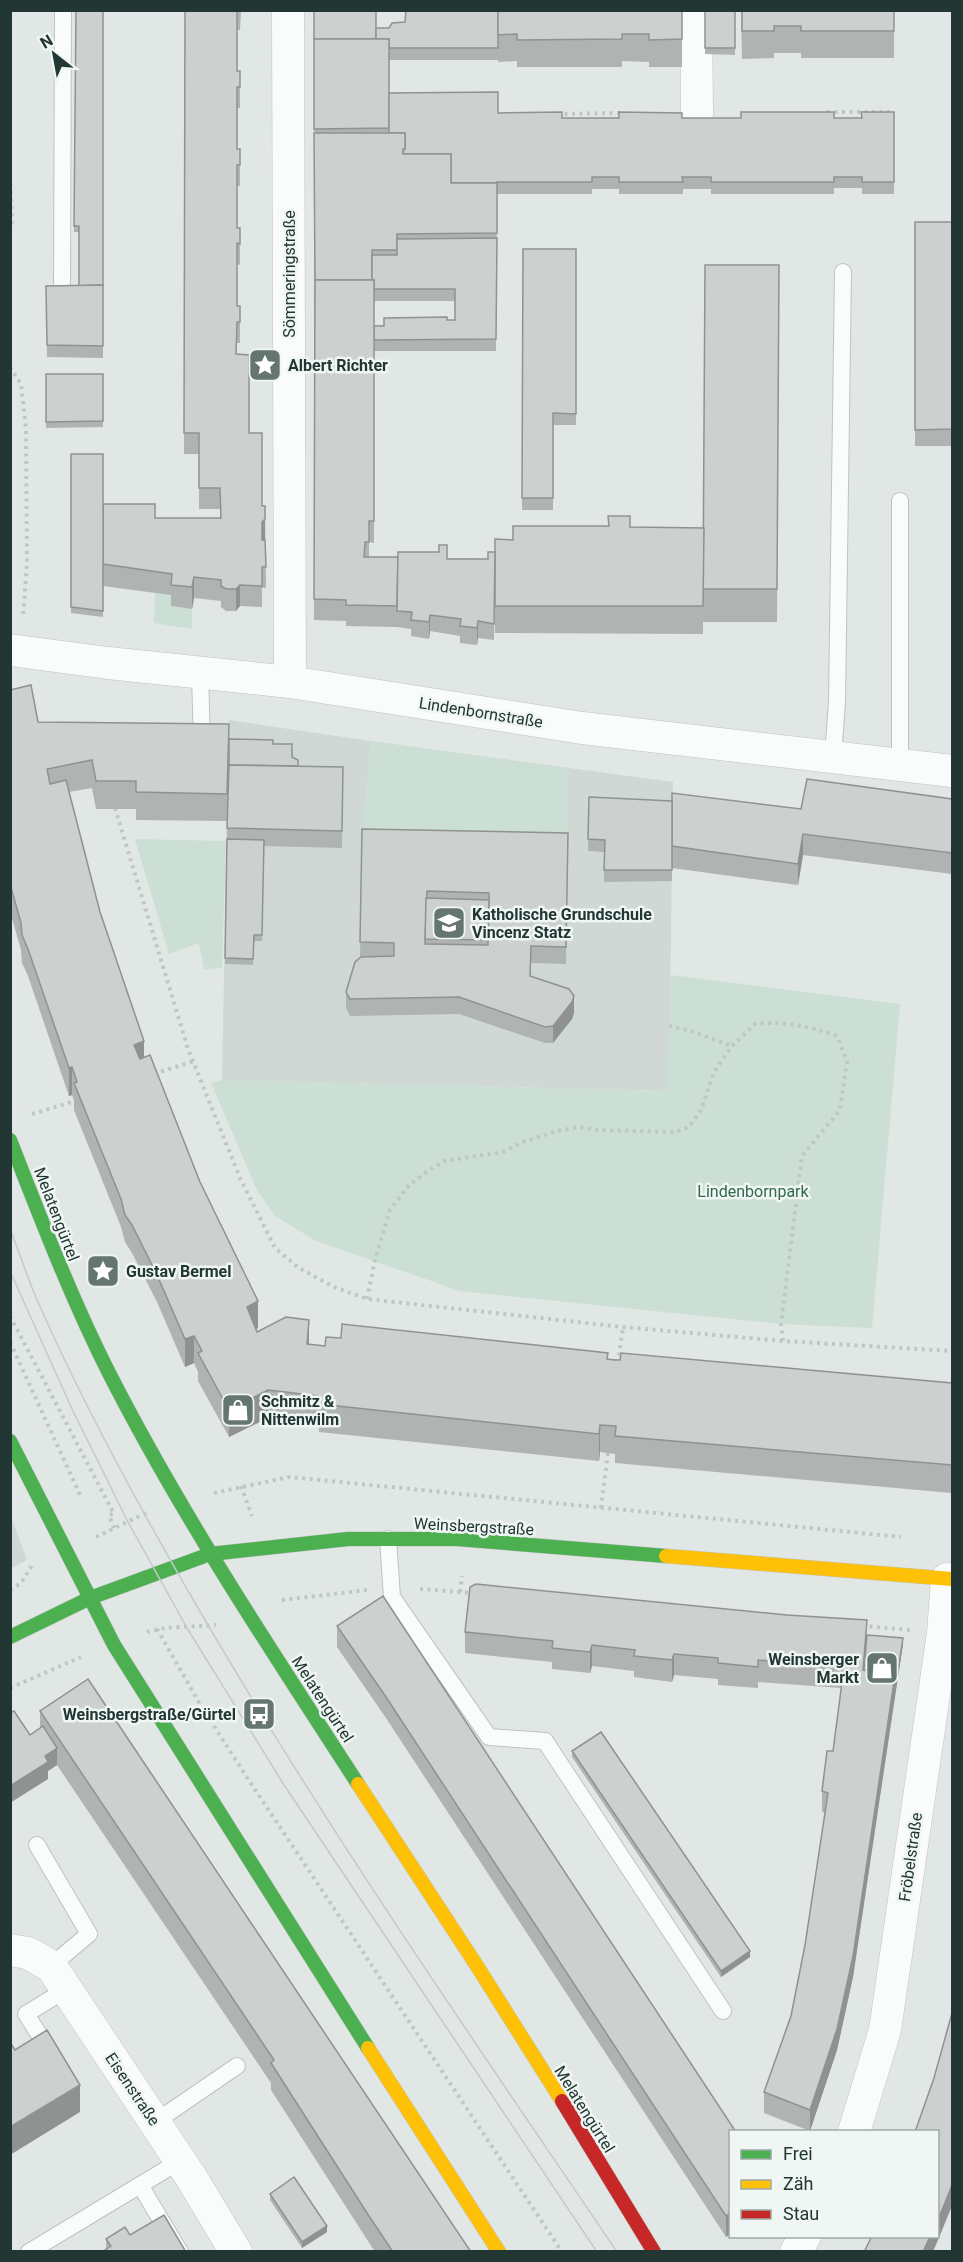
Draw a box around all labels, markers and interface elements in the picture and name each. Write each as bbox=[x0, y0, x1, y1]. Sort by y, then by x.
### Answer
north arrow bbox=[24, 24, 84, 84]
text: N bbox=[37, 31, 56, 53]
street label: Sömmeringstraße bbox=[280, 210, 299, 338]
place icon: Albert Richter bbox=[247, 347, 283, 383]
place label: Albert Richter bbox=[288, 356, 388, 375]
street label: Lindenbornstraße bbox=[418, 693, 544, 732]
school or university icon: Katholische Grundschule Vincenz Statz bbox=[431, 905, 467, 941]
place label: Katholische Grundschule Vincenz Statz bbox=[472, 905, 652, 942]
street label: Melatengürtel bbox=[30, 1165, 83, 1264]
park label: Lindenbornpark bbox=[697, 1182, 810, 1201]
place icon: Gustav Bermel bbox=[85, 1253, 121, 1289]
place label: Gustav Bermel bbox=[126, 1262, 231, 1281]
shop icon: Schmitz & Nittenwilm bbox=[220, 1392, 256, 1428]
place label: Schmitz & Nittenwilm bbox=[261, 1392, 339, 1429]
street label: Weinsbergstraße bbox=[413, 1514, 535, 1539]
place label: Weinsberger Markt bbox=[768, 1650, 860, 1687]
shop icon: Weinsberger Markt bbox=[864, 1650, 900, 1686]
street label: Melatengürtel bbox=[288, 1653, 357, 1746]
bus stop icon: Weinsbergstraße/Gürtel bbox=[241, 1696, 277, 1732]
place label: Weinsbergstraße/Gürtel bbox=[63, 1705, 236, 1724]
street label: Fröbelstraße bbox=[895, 1811, 926, 1903]
street label: Eisenstraße bbox=[101, 2049, 164, 2129]
street label: Melatengürtel bbox=[550, 2062, 619, 2156]
legend bbox=[729, 2130, 939, 2238]
text: Frei bbox=[783, 2143, 813, 2164]
text: Zäh bbox=[783, 2173, 814, 2194]
text: Stau bbox=[783, 2203, 819, 2224]

